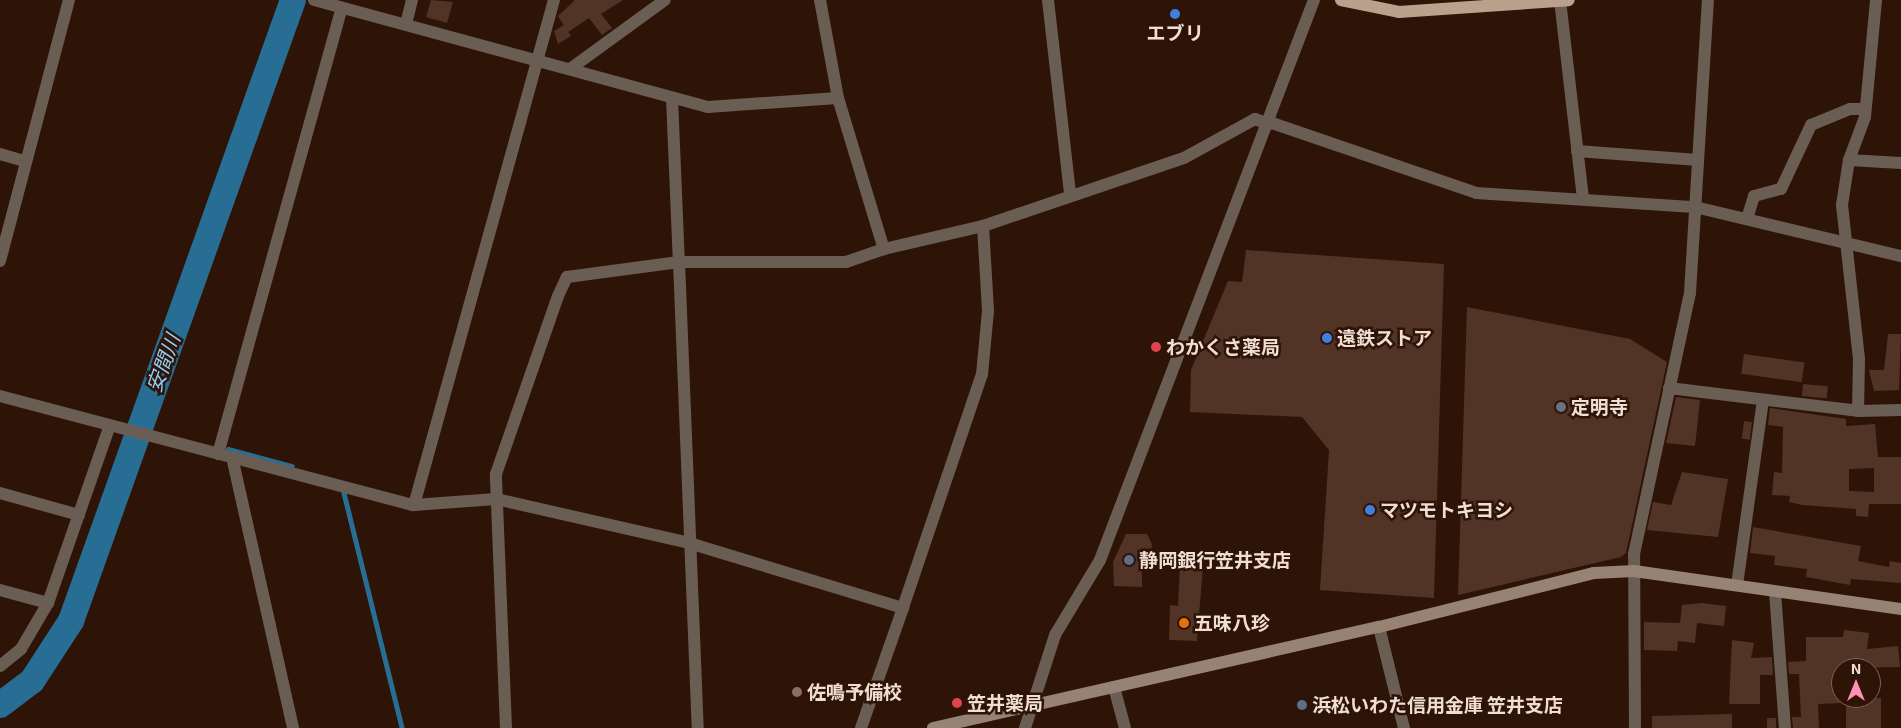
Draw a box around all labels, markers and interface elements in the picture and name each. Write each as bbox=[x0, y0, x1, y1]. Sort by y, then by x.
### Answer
marker: エブリ bbox=[1169, 8, 1181, 20]
place label: エブリ bbox=[1147, 22, 1203, 44]
place label: 遠鉄ストア bbox=[1337, 327, 1432, 349]
water label: 安間川 bbox=[141, 331, 185, 395]
marker: 遠鉄ストア bbox=[1321, 332, 1333, 344]
place label: わかくさ薬局 bbox=[1166, 336, 1280, 358]
marker: わかくさ薬局 bbox=[1150, 341, 1162, 353]
place label: 定明寺 bbox=[1571, 396, 1628, 418]
marker: 定明寺 bbox=[1555, 401, 1567, 413]
place label: マツモトキヨシ bbox=[1380, 499, 1513, 521]
marker: マツモトキヨシ bbox=[1364, 504, 1376, 516]
place label: 静岡銀行笠井支店 bbox=[1139, 549, 1291, 571]
marker: 静岡銀行笠井支店 bbox=[1123, 554, 1135, 566]
place label: 五味八珍 bbox=[1194, 612, 1270, 634]
marker: 五味八珍 bbox=[1178, 617, 1190, 629]
north arrow bbox=[1831, 658, 1881, 708]
text: N bbox=[1851, 660, 1861, 677]
place label: 佐鳴予備校 bbox=[807, 681, 902, 703]
marker: 佐鳴予備校 bbox=[791, 686, 803, 698]
place label: 笠井薬局 bbox=[967, 692, 1043, 714]
place label: 浜松いわた信用金庫 笠井支店 bbox=[1312, 694, 1563, 716]
marker: 笠井薬局 bbox=[951, 697, 963, 709]
marker: 浜松いわた信用金庫 笠井支店 bbox=[1296, 699, 1308, 711]

